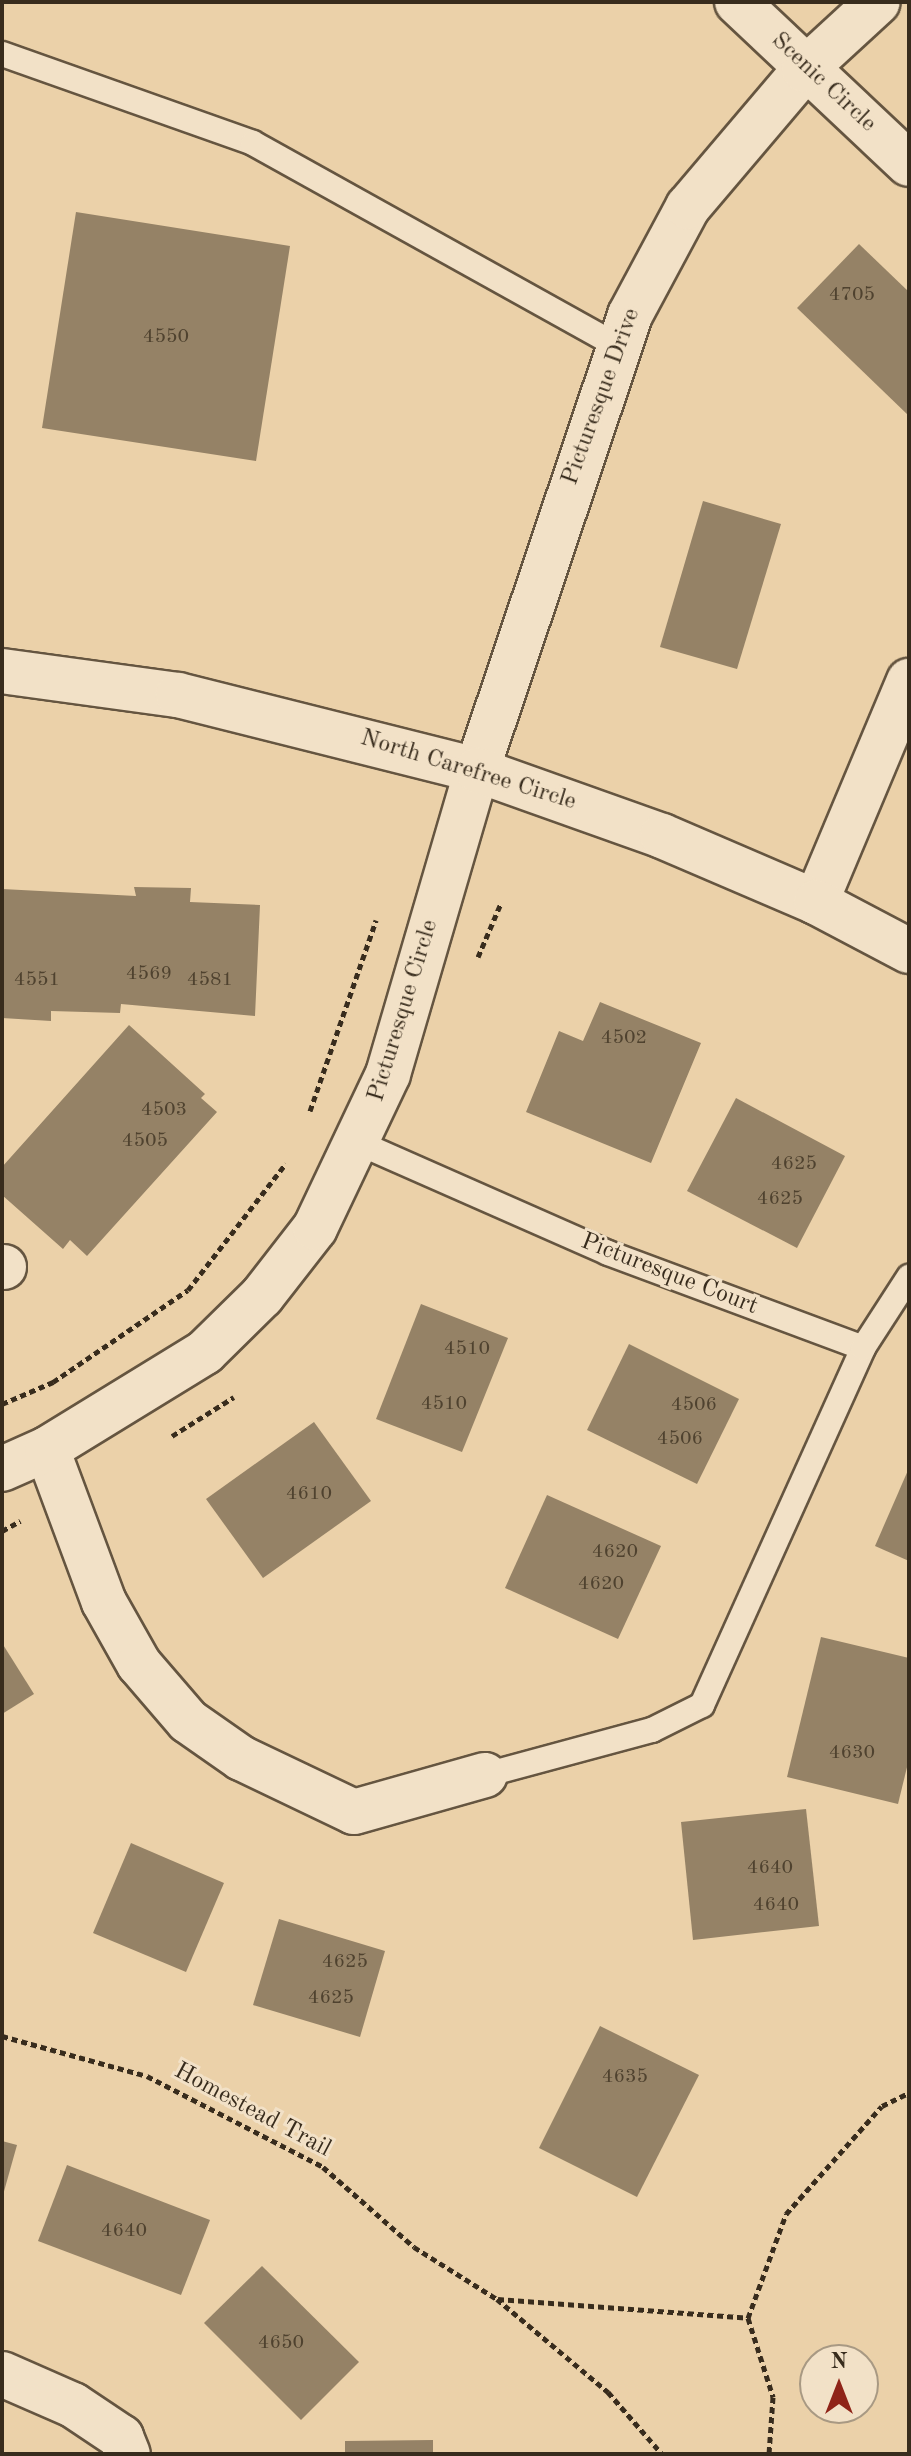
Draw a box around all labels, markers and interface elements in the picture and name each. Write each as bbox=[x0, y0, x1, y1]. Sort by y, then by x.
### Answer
street label: Scenic Circle bbox=[764, 27, 882, 139]
house number: 4705 bbox=[829, 283, 875, 307]
street label: Picturesque Drive bbox=[557, 305, 647, 489]
house number: 4550 bbox=[143, 325, 189, 349]
street label: North Carefree Circle bbox=[357, 724, 579, 818]
street label: Picturesque Circle bbox=[363, 917, 445, 1105]
house number: 4569 bbox=[126, 962, 172, 986]
house number: 4551 bbox=[14, 968, 60, 992]
house number: 4581 bbox=[187, 968, 233, 992]
house number: 4502 bbox=[601, 1026, 647, 1050]
house number: 4503 bbox=[141, 1098, 187, 1122]
house number: 4505 bbox=[122, 1129, 168, 1153]
house number: 4625 bbox=[771, 1152, 817, 1176]
house number: 4625 bbox=[757, 1187, 803, 1211]
street label: Picturesque Court bbox=[576, 1228, 762, 1322]
house number: 4510 bbox=[444, 1337, 490, 1361]
house number: 4510 bbox=[421, 1392, 467, 1416]
house number: 4506 bbox=[671, 1393, 717, 1417]
house number: 4506 bbox=[657, 1427, 703, 1451]
house number: 4610 bbox=[286, 1482, 332, 1506]
house number: 4620 bbox=[592, 1540, 638, 1564]
house number: 4620 bbox=[578, 1572, 624, 1596]
house number: 4630 bbox=[829, 1741, 875, 1765]
house number: 4640 bbox=[747, 1856, 793, 1880]
house number: 4640 bbox=[753, 1893, 799, 1917]
house number: 4625 bbox=[322, 1950, 368, 1974]
house number: 4625 bbox=[308, 1986, 354, 2010]
street label: Homestead Trail bbox=[169, 2058, 335, 2164]
house number: 4635 bbox=[602, 2065, 648, 2089]
house number: 4640 bbox=[101, 2219, 147, 2243]
house number: 4650 bbox=[258, 2331, 304, 2355]
north arrow bbox=[799, 2344, 879, 2424]
text: N bbox=[831, 2351, 847, 2373]

